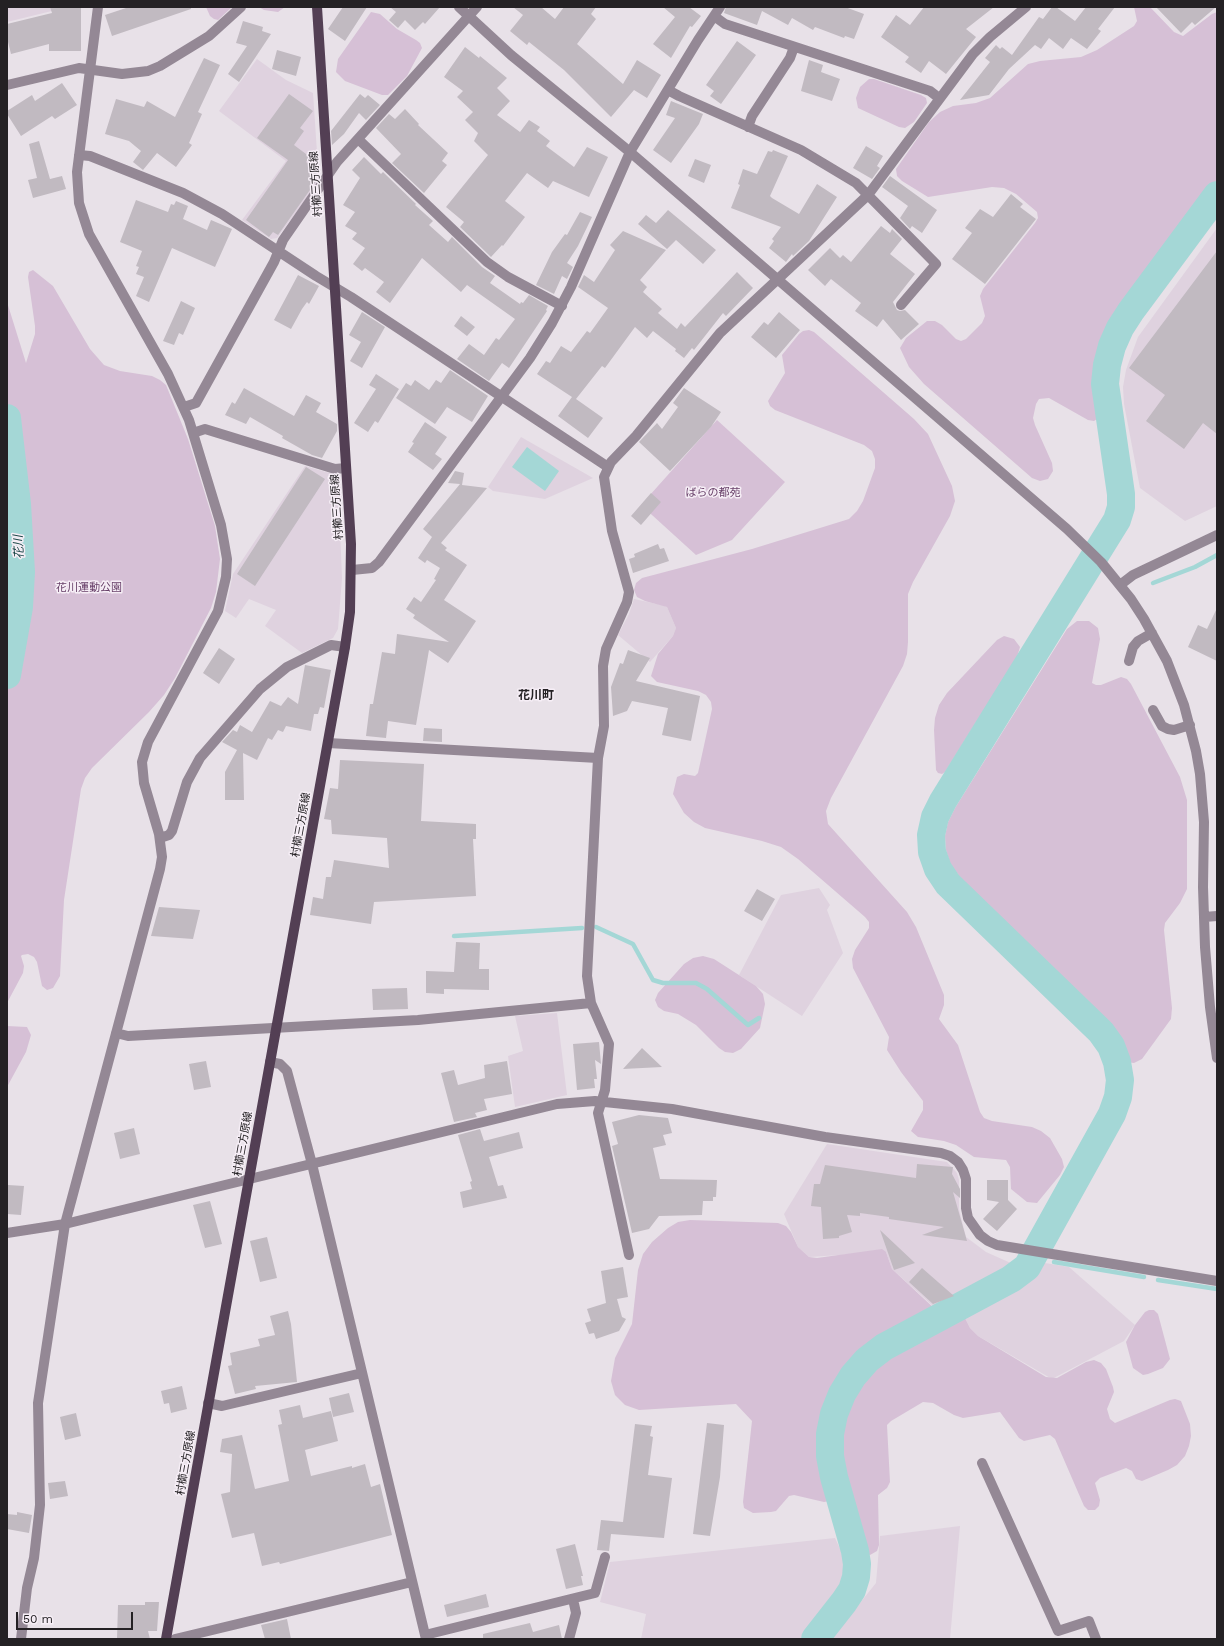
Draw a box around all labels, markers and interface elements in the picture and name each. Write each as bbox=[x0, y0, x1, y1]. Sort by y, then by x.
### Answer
street label: 村櫛三方原線 bbox=[307, 151, 325, 217]
street label: 村櫛三方原線 bbox=[328, 474, 346, 540]
park label: ばらの都苑 bbox=[686, 486, 740, 500]
water label: 花川 bbox=[11, 535, 27, 559]
park label: 花川運動公園 bbox=[56, 581, 122, 595]
district label: 花川町 bbox=[518, 688, 554, 702]
street label: 村櫛三方原線 bbox=[289, 791, 313, 859]
street label: 村櫛三方原線 bbox=[231, 1110, 255, 1178]
street label: 村櫛三方原線 bbox=[174, 1429, 198, 1497]
scale bar bbox=[18, 1604, 135, 1630]
text: 50 m bbox=[23, 1612, 53, 1626]

